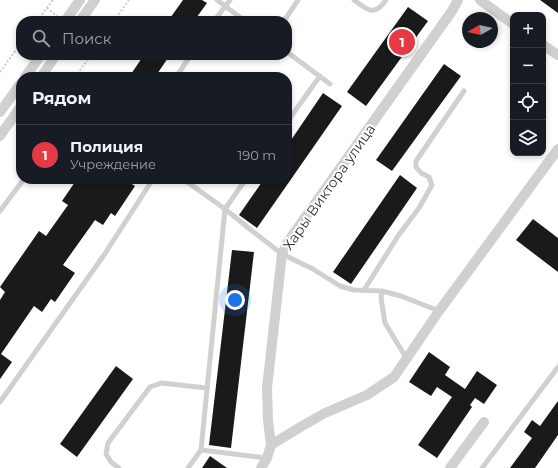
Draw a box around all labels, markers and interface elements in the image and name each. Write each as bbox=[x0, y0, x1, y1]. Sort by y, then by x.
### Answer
north arrow bbox=[462, 12, 498, 48]
map controls bbox=[510, 12, 546, 156]
button: + bbox=[510, 12, 546, 48]
search box bbox=[16, 16, 292, 60]
icon: search bbox=[30, 27, 52, 49]
pin: 1 bbox=[389, 27, 415, 57]
text: Поиск bbox=[62, 29, 111, 48]
button: − bbox=[510, 48, 546, 84]
button: locate bbox=[510, 84, 546, 120]
text: Рядом bbox=[32, 88, 91, 108]
button: layers bbox=[510, 120, 546, 156]
street label: Хары Виктора улица bbox=[279, 121, 379, 253]
text: Полиция bbox=[70, 137, 143, 156]
text: 1 bbox=[42, 147, 48, 163]
text: 190 m bbox=[238, 147, 276, 163]
text: Учреждение bbox=[70, 156, 156, 172]
your location bbox=[225, 290, 245, 310]

